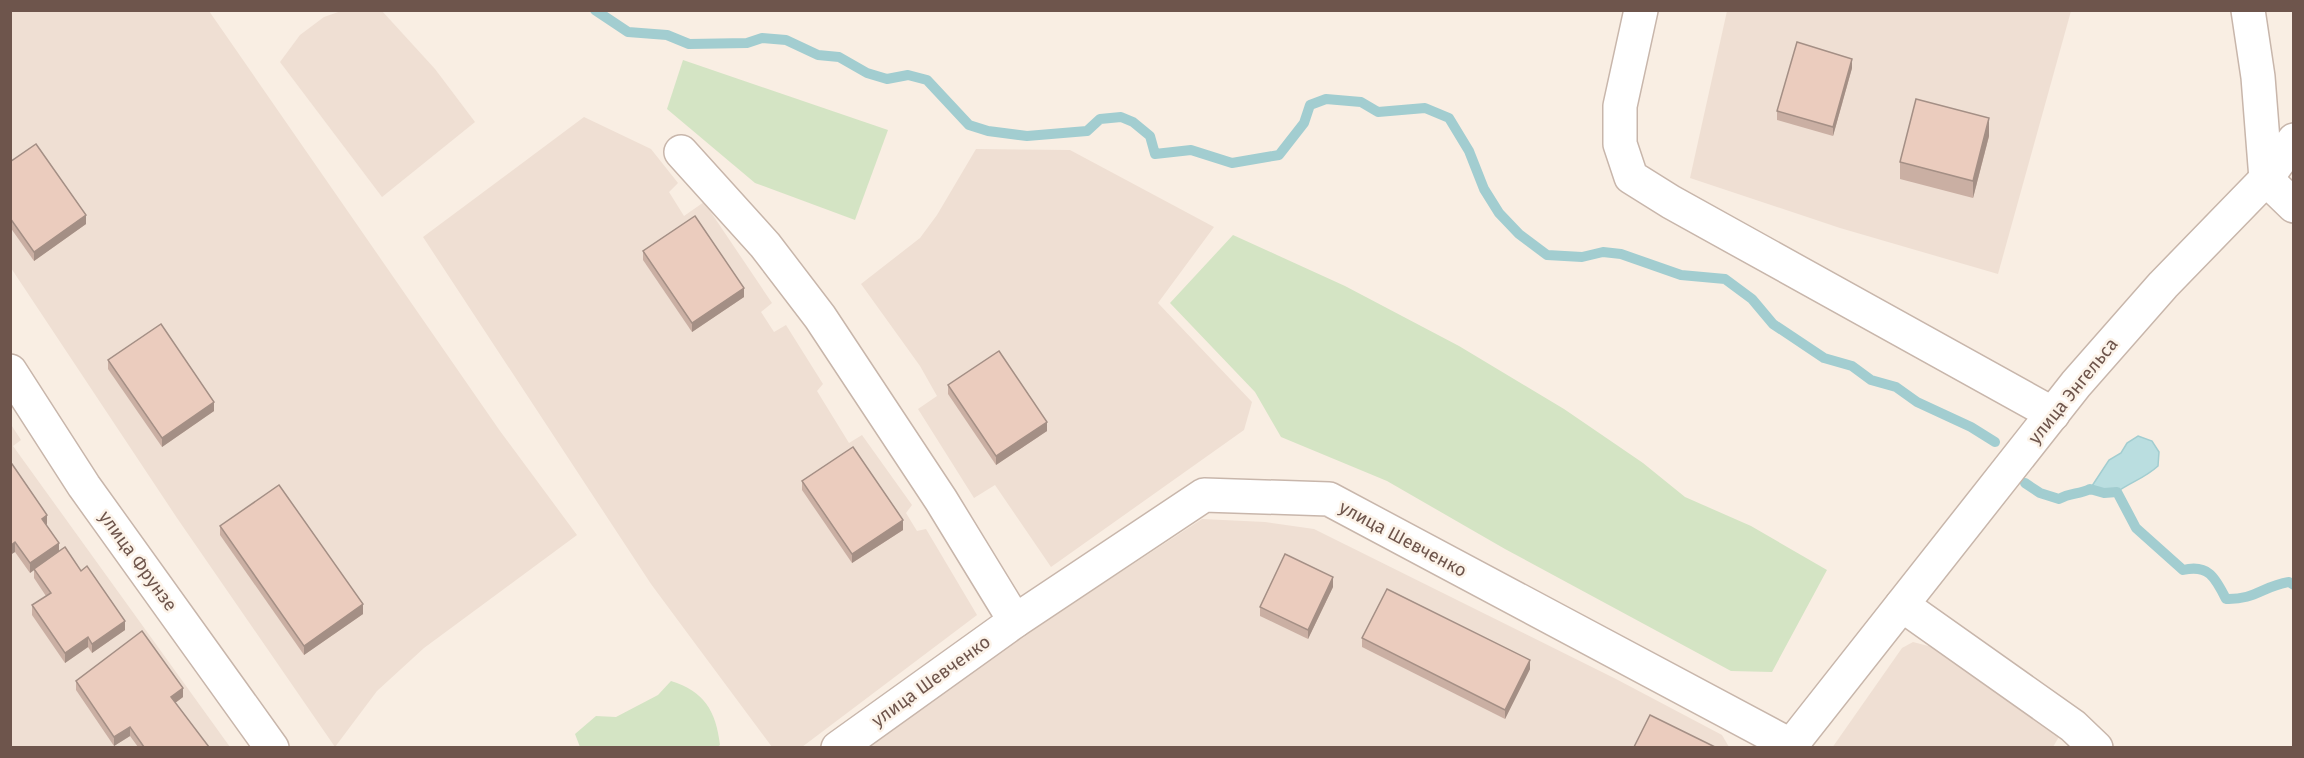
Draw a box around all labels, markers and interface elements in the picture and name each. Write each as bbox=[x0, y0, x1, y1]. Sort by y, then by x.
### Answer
street label: улица Энгельса bbox=[2024, 334, 2122, 448]
street label: улица Шевченко bbox=[1335, 496, 1471, 582]
street label: улица Фрунзе bbox=[94, 507, 182, 615]
street label: улица Шевченко bbox=[867, 631, 995, 731]

